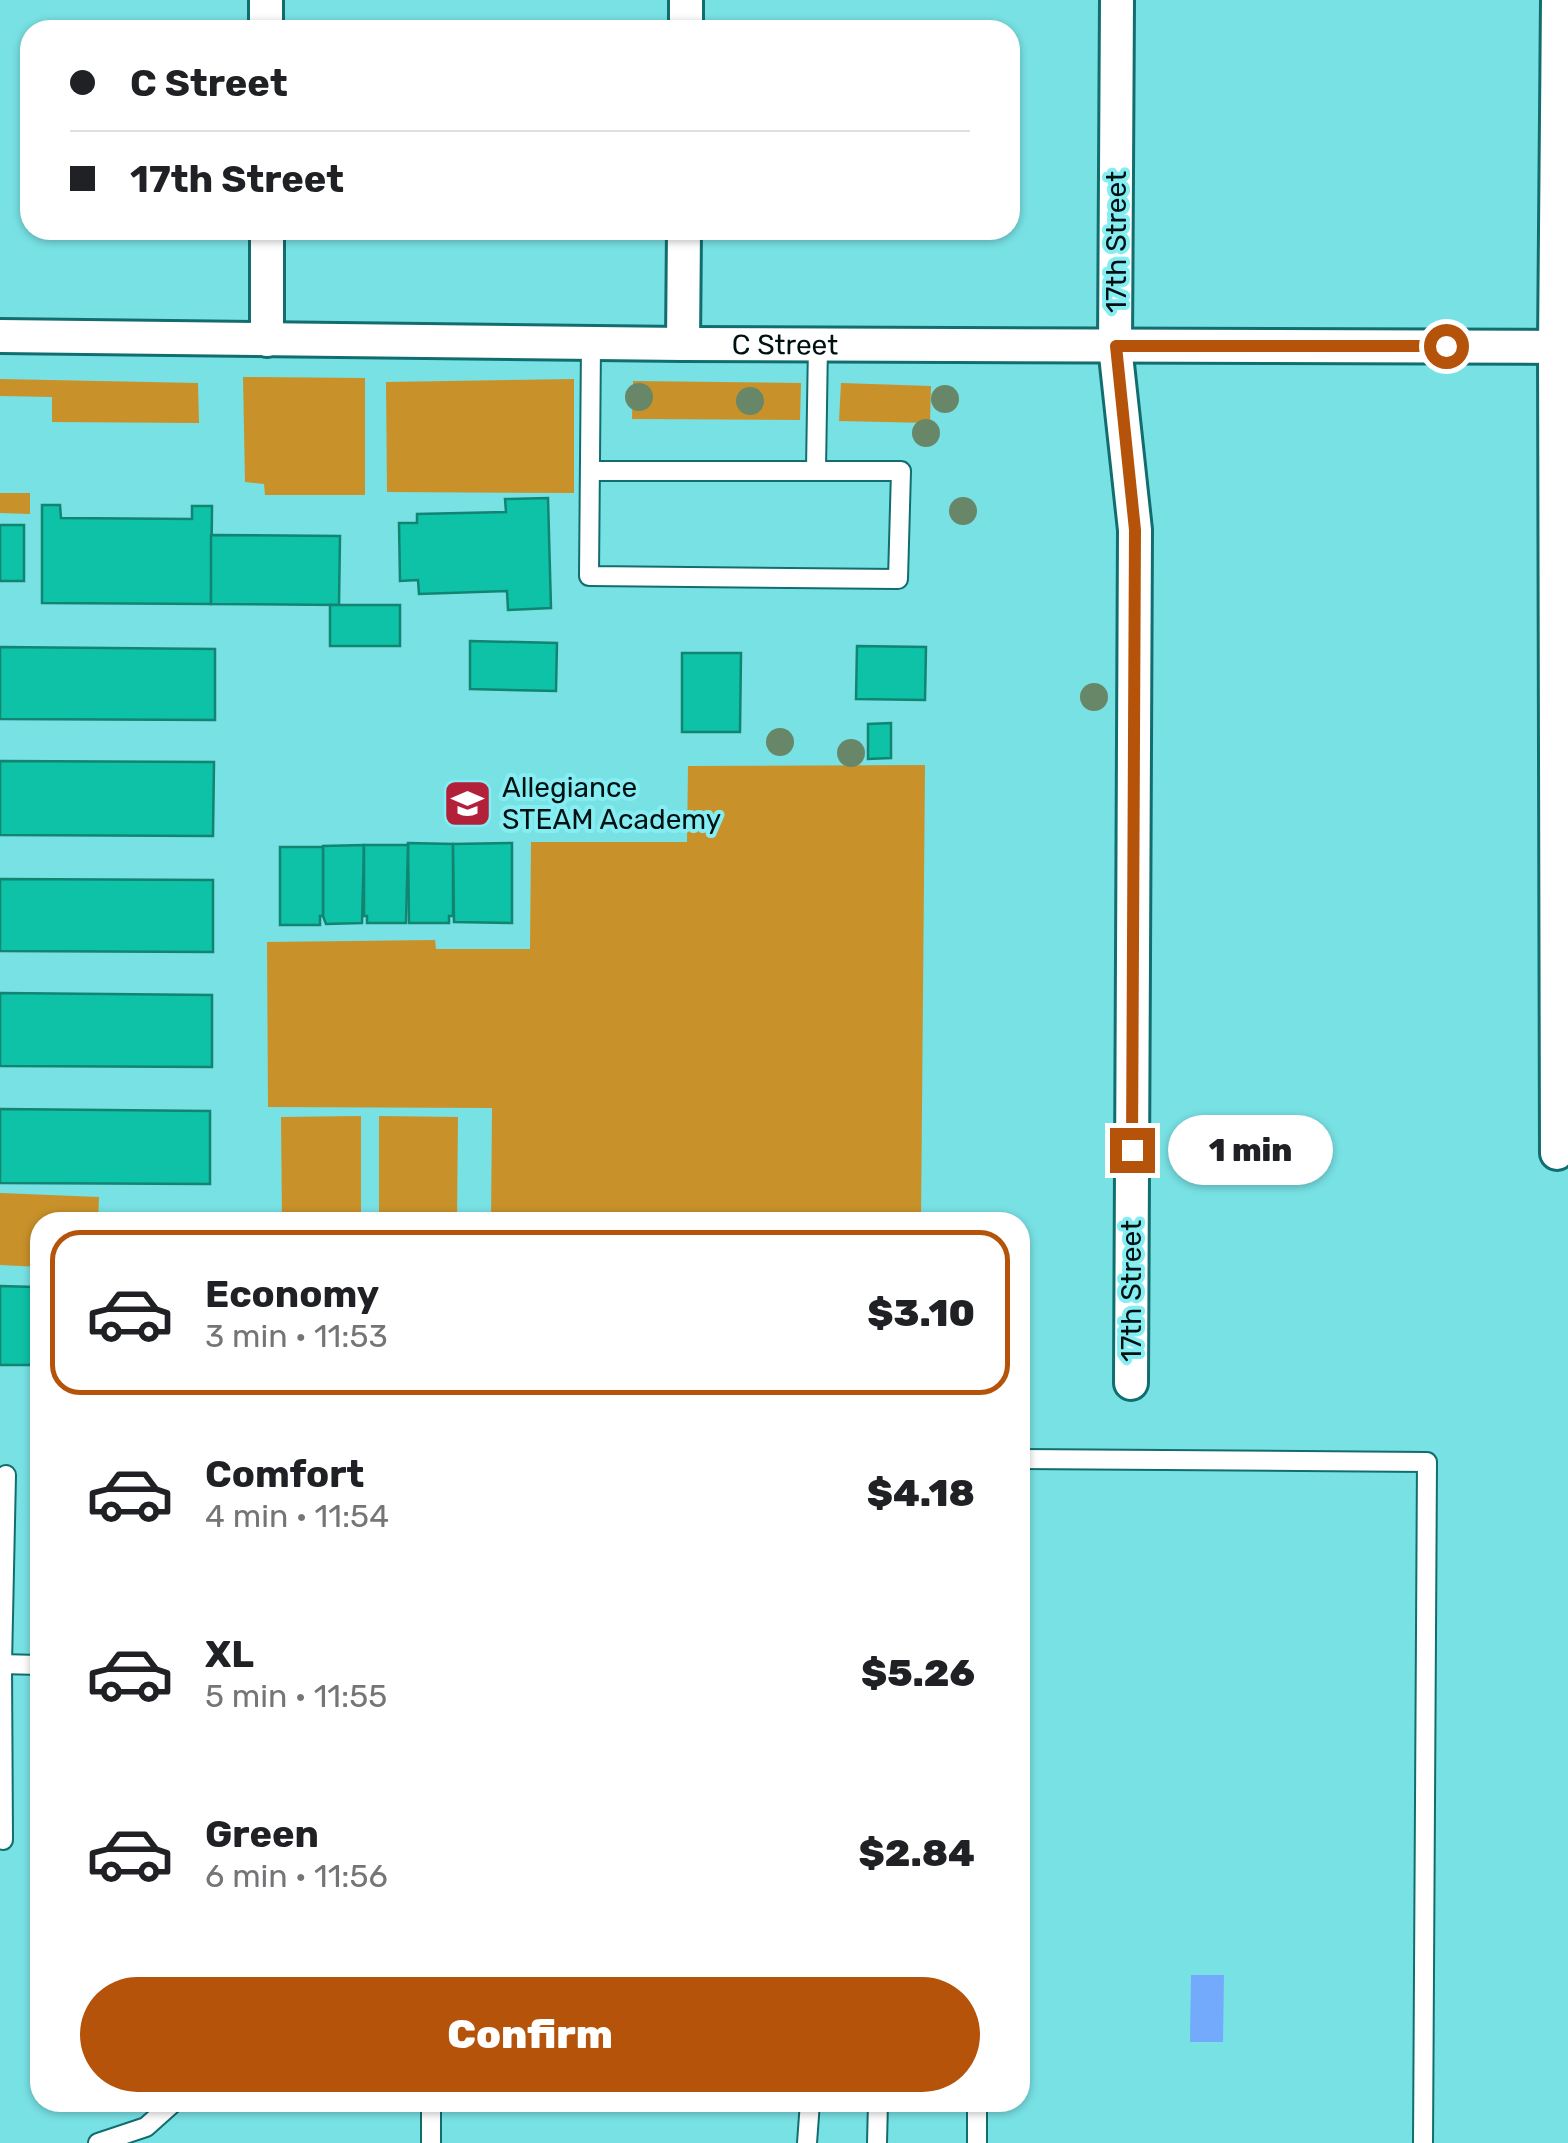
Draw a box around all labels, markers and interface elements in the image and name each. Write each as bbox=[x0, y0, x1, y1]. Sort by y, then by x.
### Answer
text: C Street bbox=[130, 60, 288, 106]
text: 17th Street bbox=[130, 156, 344, 202]
street label: 17th Street bbox=[1100, 171, 1133, 313]
route start bbox=[1424, 324, 1469, 369]
street label: C Street bbox=[732, 328, 838, 362]
place label: Allegiance STEAM Academy bbox=[502, 771, 721, 836]
school or university icon: Allegiance STEAM Academy bbox=[441, 777, 493, 829]
callout: 1 min bbox=[1167, 1115, 1332, 1185]
route end bbox=[1110, 1128, 1155, 1173]
text: 1 min bbox=[1209, 1131, 1292, 1169]
street label: 17th Street bbox=[1115, 1220, 1148, 1362]
icon: car bbox=[85, 1268, 175, 1358]
text: Economy bbox=[205, 1271, 379, 1317]
text: $3.10 bbox=[867, 1290, 975, 1336]
text: 3 min · 11:53 bbox=[205, 1317, 388, 1355]
icon: car bbox=[85, 1448, 175, 1538]
text: Comfort bbox=[205, 1451, 364, 1497]
text: $4.18 bbox=[867, 1470, 975, 1516]
text: 4 min · 11:54 bbox=[205, 1497, 389, 1535]
icon: car bbox=[85, 1628, 175, 1718]
text: XL bbox=[205, 1631, 254, 1677]
text: $5.26 bbox=[861, 1650, 975, 1696]
text: 5 min · 11:55 bbox=[205, 1677, 387, 1715]
icon: car bbox=[85, 1808, 175, 1898]
text: Green bbox=[205, 1811, 319, 1857]
text: $2.84 bbox=[859, 1830, 975, 1876]
text: 6 min · 11:56 bbox=[205, 1857, 388, 1895]
button: Confirm bbox=[80, 1977, 980, 2092]

